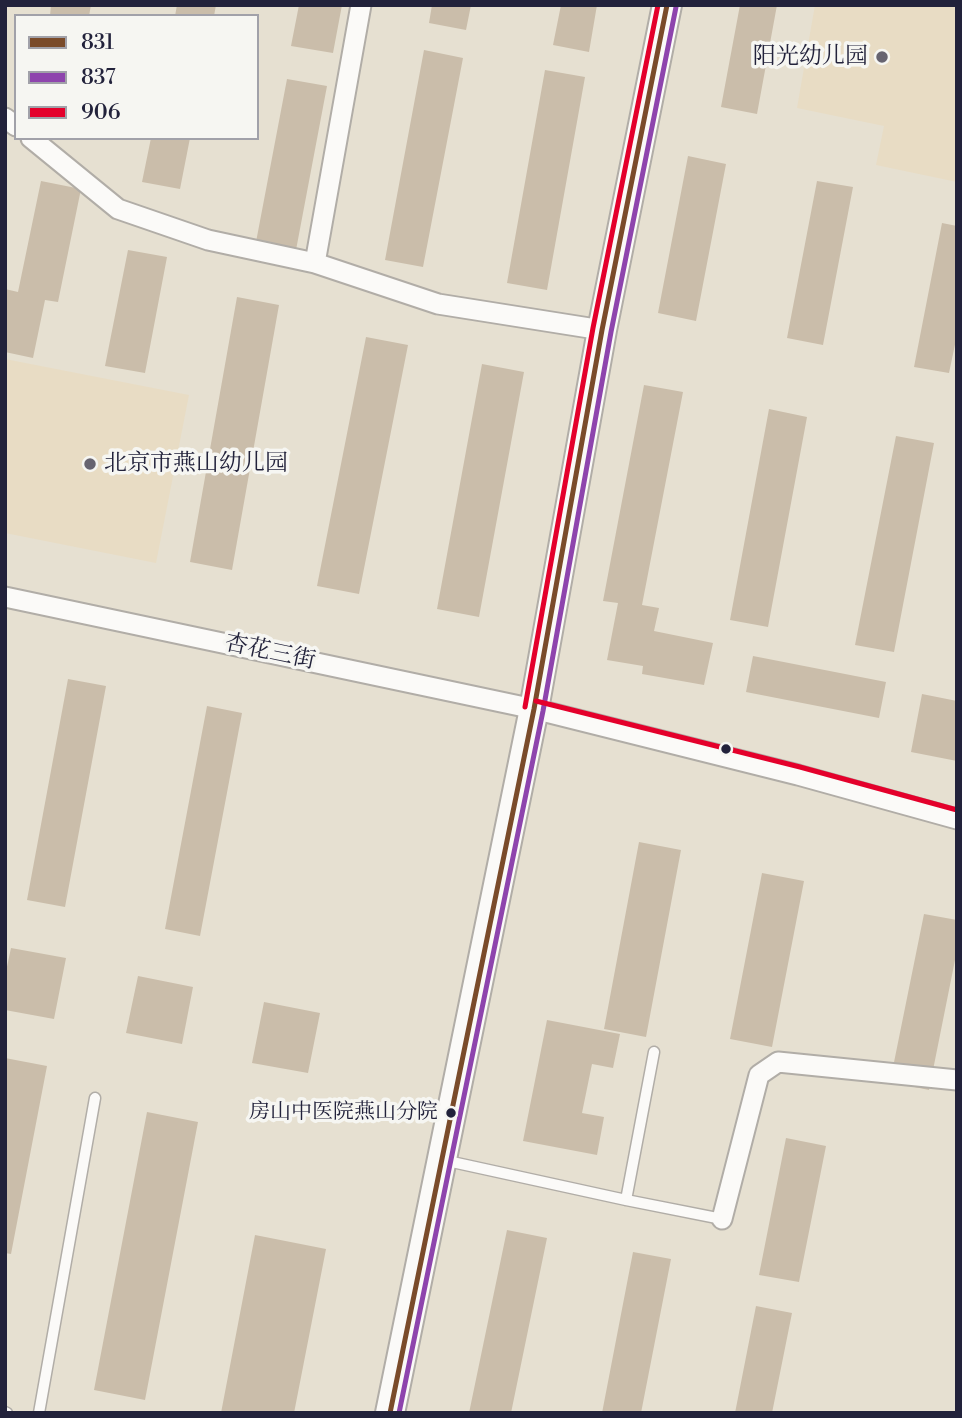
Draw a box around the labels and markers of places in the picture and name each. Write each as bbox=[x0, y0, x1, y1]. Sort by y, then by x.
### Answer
place label: 阳光幼儿园 bbox=[753, 43, 868, 71]
marker: 阳光幼儿园 bbox=[874, 49, 890, 65]
place label: 北京市燕山幼儿园 bbox=[104, 450, 288, 478]
marker: 北京市燕山幼儿园 bbox=[82, 456, 98, 472]
unlabelled marker bbox=[719, 742, 733, 756]
place label: 房山中医院燕山分院 bbox=[249, 1100, 438, 1126]
marker: 房山中医院燕山分院 bbox=[444, 1106, 458, 1120]

